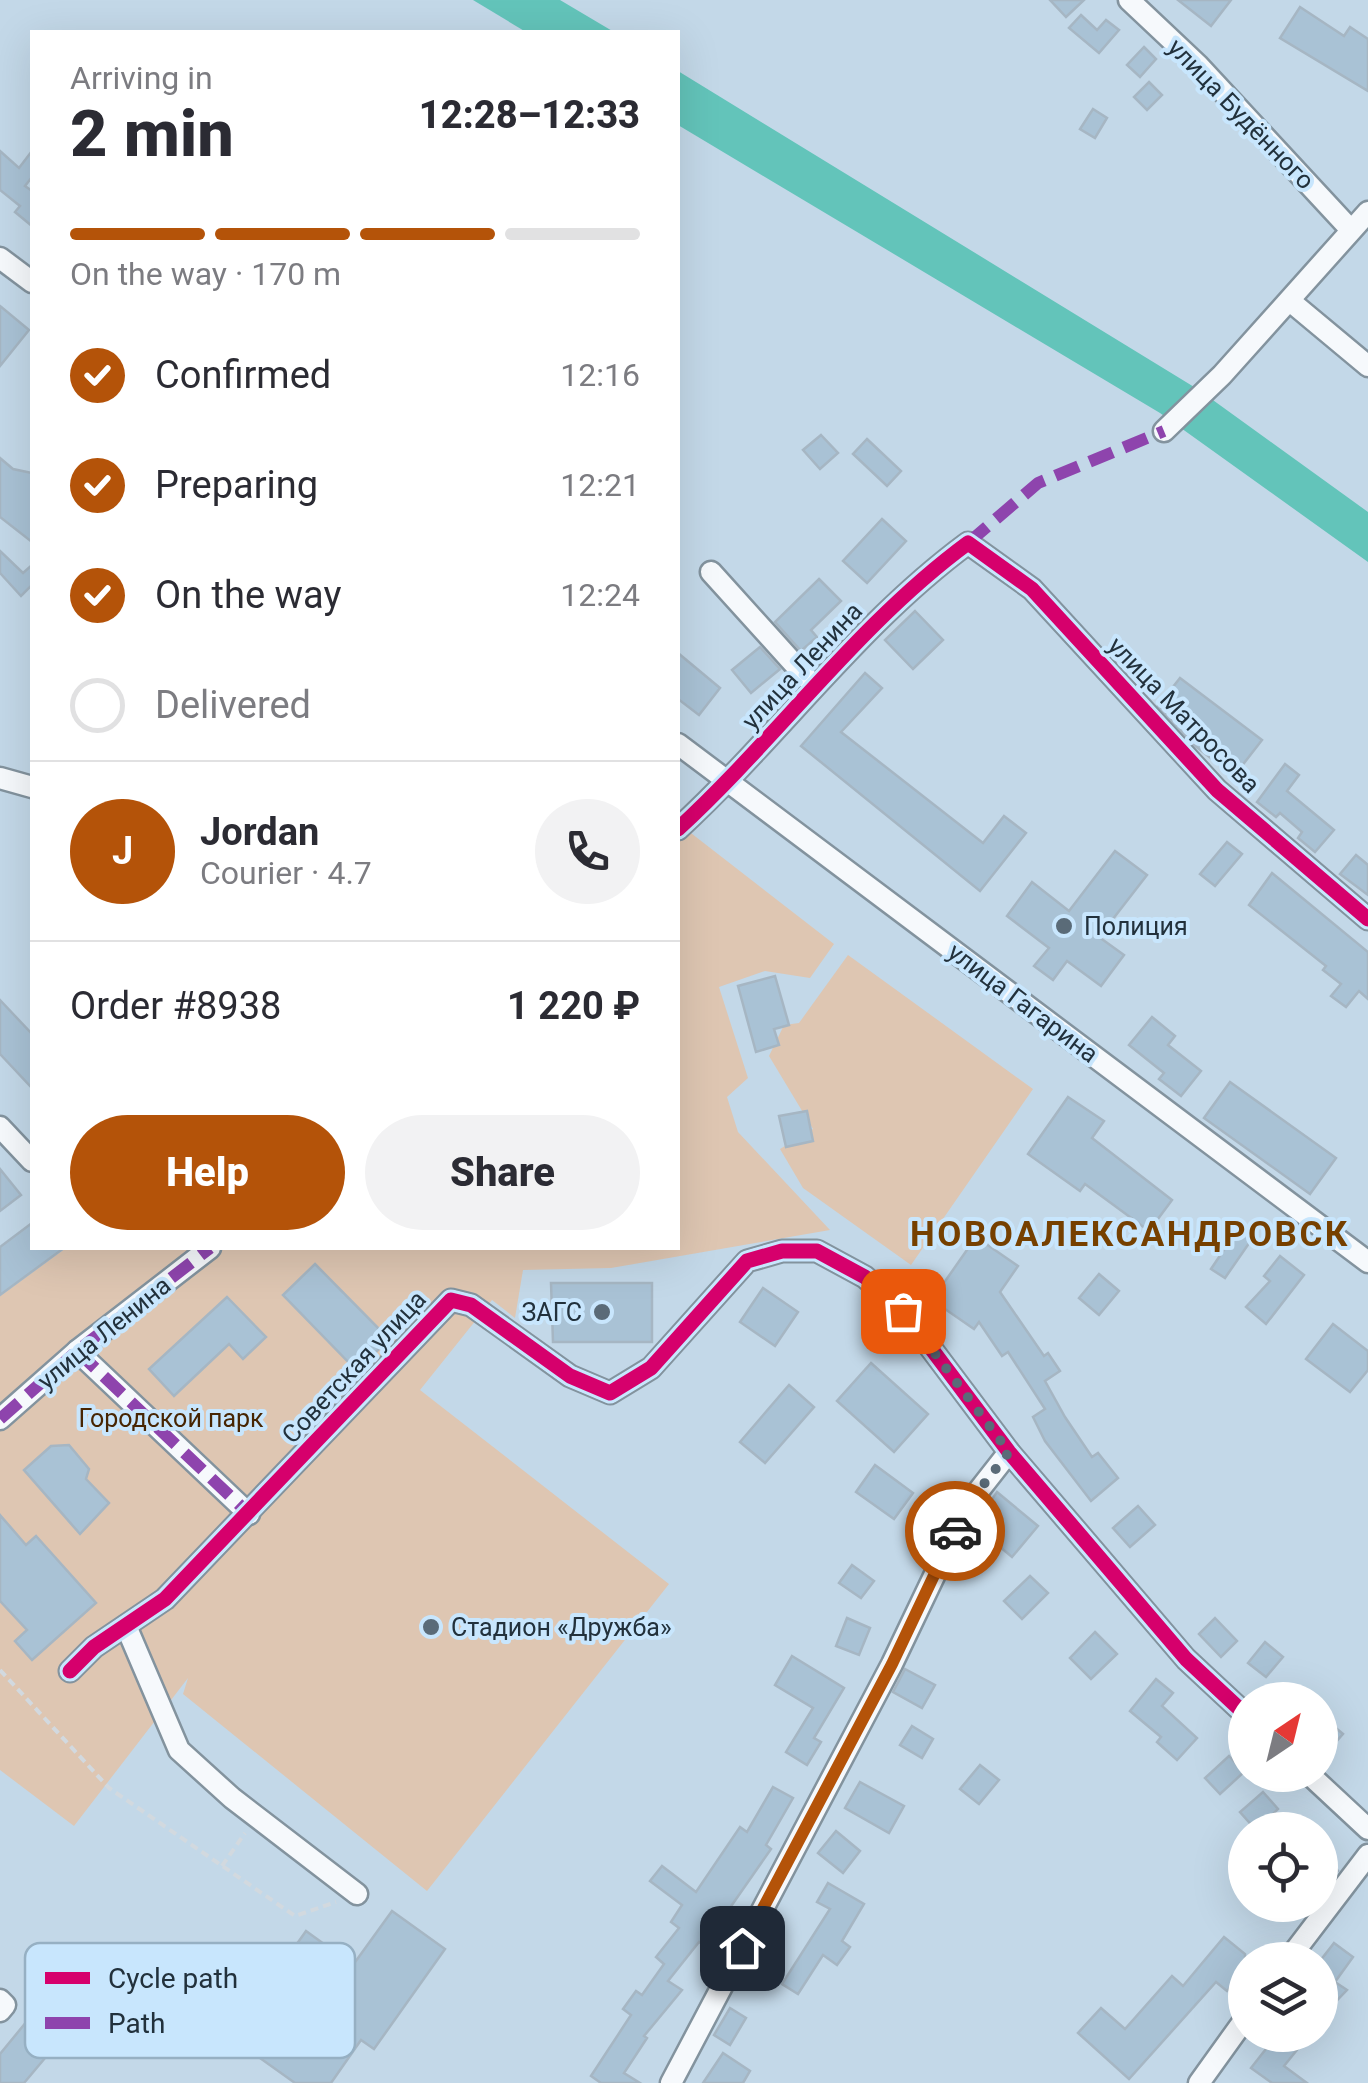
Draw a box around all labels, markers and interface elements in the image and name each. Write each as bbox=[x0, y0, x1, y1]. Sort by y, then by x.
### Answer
street label: улица Будённого bbox=[1162, 33, 1320, 195]
text: Arriving in bbox=[70, 59, 213, 97]
text: 12:28–12:33 bbox=[419, 93, 640, 137]
text: 2 min bbox=[70, 96, 234, 172]
text: On the way · 170 m bbox=[70, 255, 341, 293]
icon: check bbox=[70, 348, 125, 403]
text: Confirmed bbox=[155, 353, 331, 397]
text: 12:16 bbox=[560, 356, 640, 394]
icon: check bbox=[70, 458, 125, 513]
text: Preparing bbox=[155, 463, 318, 507]
text: 12:21 bbox=[560, 466, 640, 504]
icon: check bbox=[70, 568, 125, 623]
text: On the way bbox=[155, 573, 341, 617]
text: 12:24 bbox=[560, 576, 640, 614]
street label: улица Ленина bbox=[736, 597, 868, 735]
street label: улица Матросова bbox=[1102, 631, 1266, 799]
text: Delivered bbox=[155, 683, 311, 727]
button: phone bbox=[535, 799, 640, 904]
text: Jordan bbox=[200, 810, 319, 854]
text: J bbox=[112, 829, 133, 873]
text: Courier · 4.7 bbox=[200, 854, 372, 892]
place label: Полиция bbox=[1084, 912, 1188, 941]
marker: Полиция bbox=[1053, 915, 1075, 937]
street label: улица Гагарина bbox=[942, 937, 1104, 1069]
text: Order #8938 bbox=[70, 984, 281, 1028]
text: 1 220 ₽ bbox=[507, 984, 640, 1028]
button: Help bbox=[70, 1115, 345, 1230]
button: Share bbox=[365, 1115, 640, 1230]
district label: НОВОАЛЕКСАНДРОВСК bbox=[910, 1214, 1350, 1255]
pin bbox=[861, 1269, 946, 1354]
street label: улица Ленина bbox=[32, 1271, 176, 1395]
icon: bag bbox=[876, 1284, 931, 1339]
street label: Советская улица bbox=[276, 1285, 432, 1449]
place label: ЗАГС bbox=[521, 1298, 582, 1327]
marker: ЗАГС bbox=[591, 1301, 613, 1323]
park label: Городской парк bbox=[78, 1404, 264, 1433]
courier bbox=[905, 1481, 1005, 1581]
icon: car bbox=[928, 1504, 983, 1559]
place label: Стадион «Дружба» bbox=[451, 1613, 672, 1642]
marker: Стадион «Дружба» bbox=[420, 1616, 442, 1638]
north arrow bbox=[1228, 1682, 1338, 1792]
map controls bbox=[1228, 1682, 1338, 2052]
button: locate bbox=[1228, 1812, 1338, 1922]
pin bbox=[700, 1906, 785, 1991]
icon: home bbox=[715, 1921, 770, 1976]
button: layers bbox=[1228, 1942, 1338, 2052]
legend bbox=[25, 1943, 355, 2058]
text: Cycle path bbox=[108, 1962, 238, 1995]
text: Path bbox=[108, 2007, 165, 2040]

